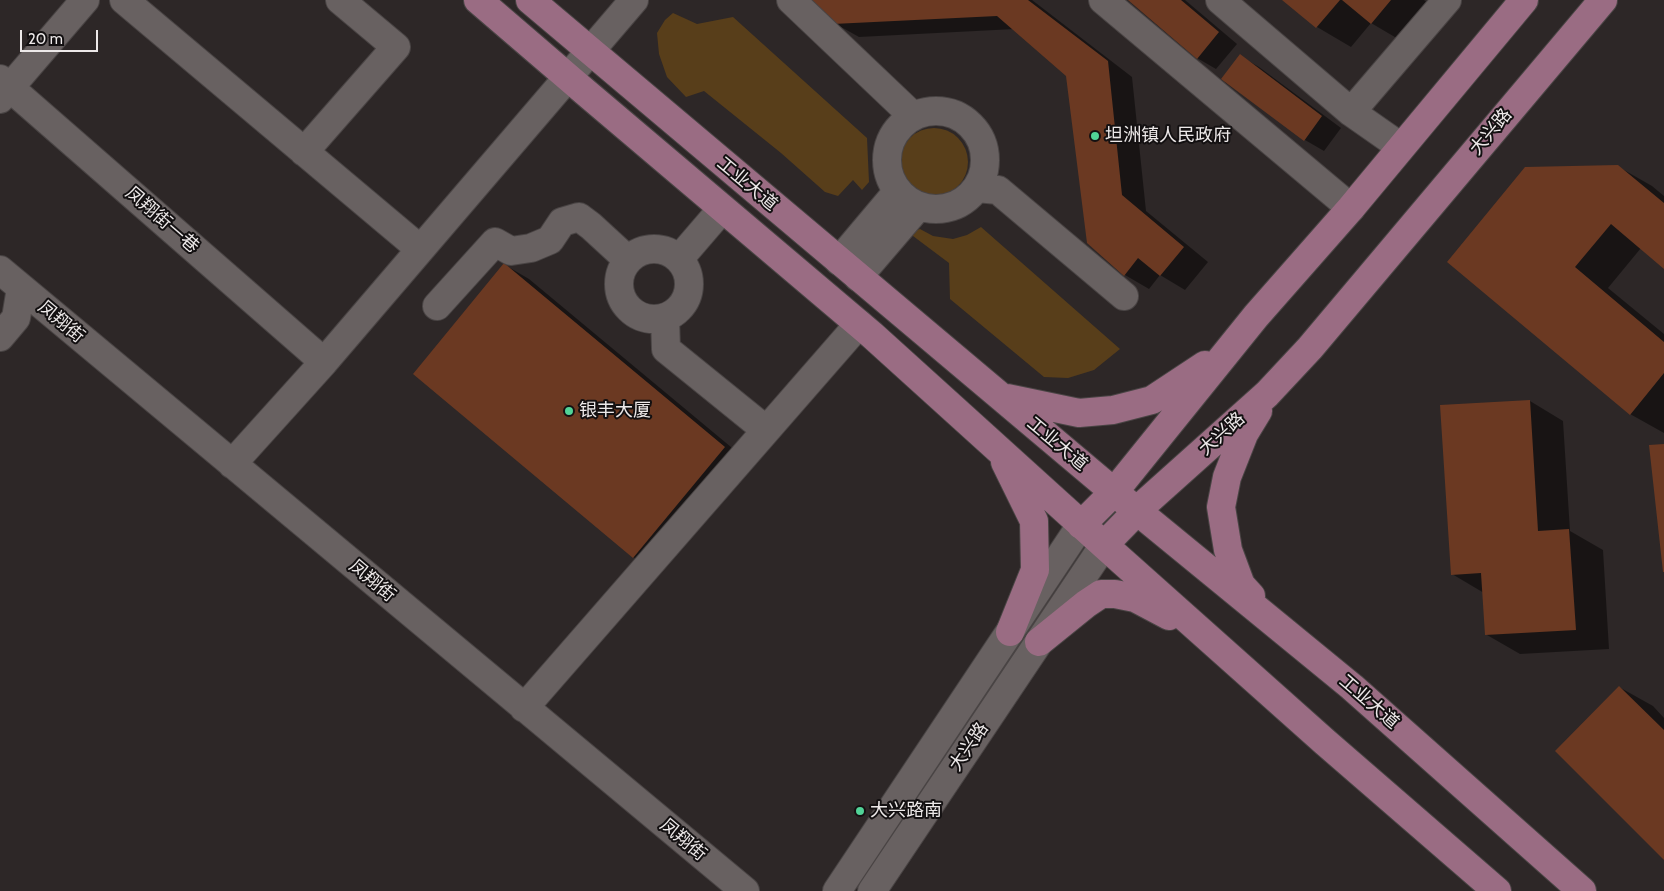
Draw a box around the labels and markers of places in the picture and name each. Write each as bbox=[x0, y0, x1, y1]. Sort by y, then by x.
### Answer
place label: 坦洲镇人民政府 bbox=[1105, 125, 1231, 147]
marker: 坦洲镇人民政府 bbox=[1089, 130, 1101, 142]
place label: 银丰大厦 bbox=[579, 400, 651, 422]
marker: 银丰大厦 bbox=[563, 405, 575, 417]
place label: 大兴路南 bbox=[870, 800, 942, 822]
marker: 大兴路南 bbox=[854, 805, 866, 817]

